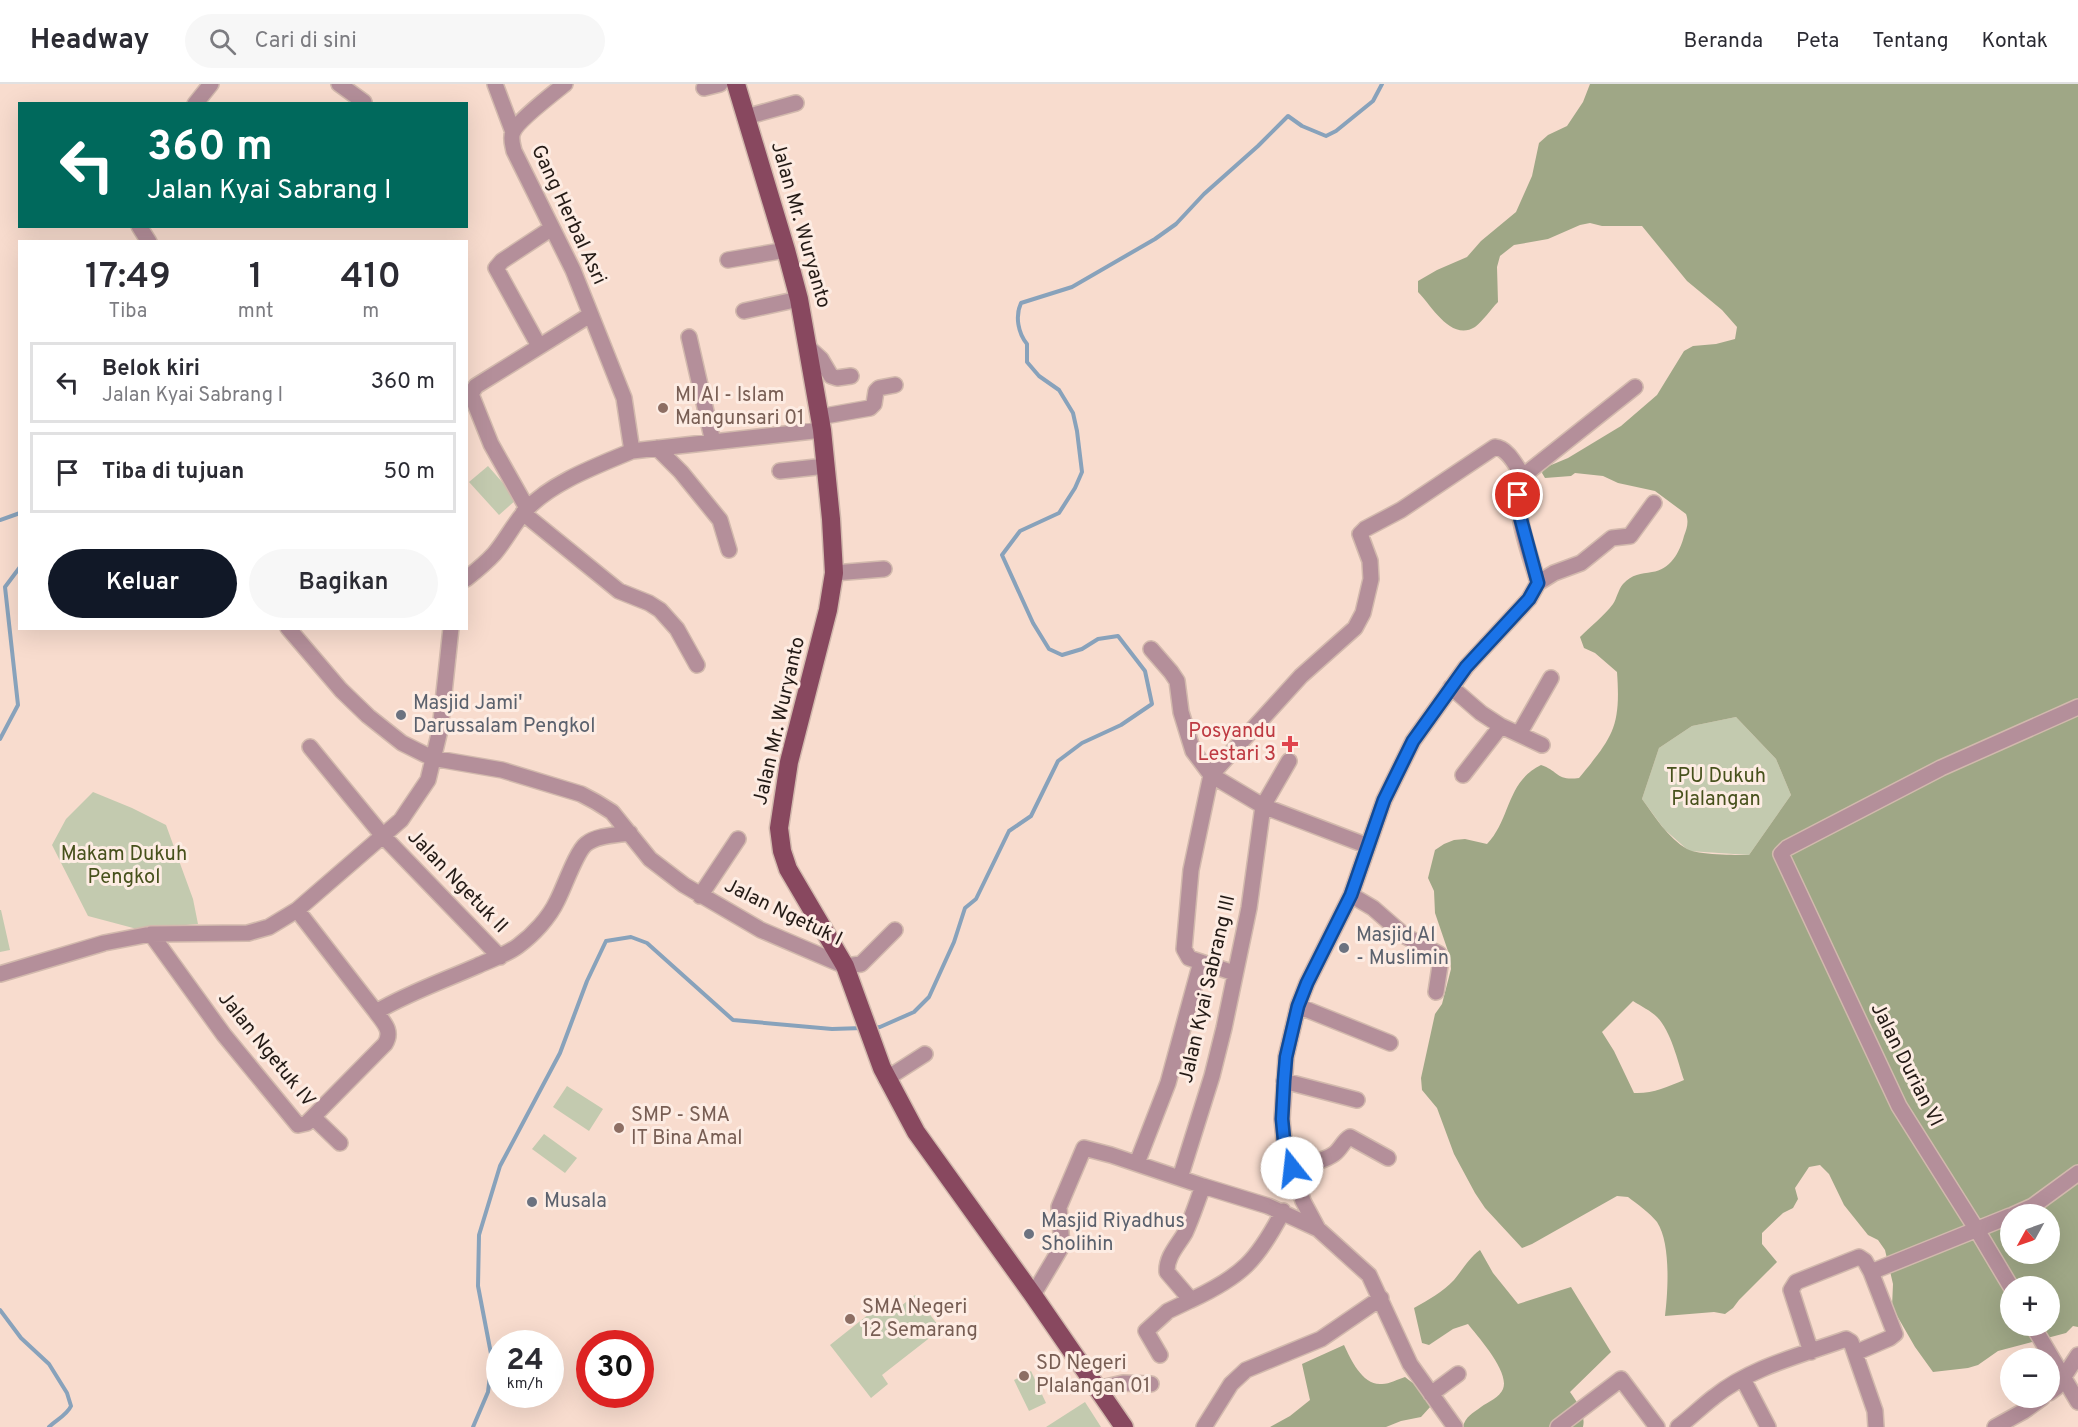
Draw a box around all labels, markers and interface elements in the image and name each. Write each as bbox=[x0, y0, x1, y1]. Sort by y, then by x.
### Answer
search box bbox=[185, 14, 605, 68]
text: Headway bbox=[30, 23, 149, 59]
icon: search bbox=[206, 25, 239, 58]
text: Cari di sini bbox=[254, 28, 357, 55]
text: Beranda bbox=[1684, 28, 1763, 55]
text: Peta bbox=[1796, 28, 1839, 55]
text: Tentang bbox=[1872, 28, 1949, 55]
text: Kontak bbox=[1982, 28, 2048, 55]
text: 360 m bbox=[147, 122, 273, 175]
icon: left bbox=[48, 126, 126, 204]
street label: Jalan Mr. Wuryanto bbox=[764, 139, 836, 311]
street label: Gang Herbal Asri bbox=[524, 141, 612, 289]
text: Jalan Kyai Sabrang I bbox=[147, 174, 392, 208]
text: 17:49 bbox=[85, 255, 171, 301]
text: 1 bbox=[249, 255, 263, 301]
text: 410 bbox=[341, 255, 401, 301]
text: Tiba bbox=[109, 299, 147, 325]
text: mnt bbox=[238, 299, 274, 325]
text: m bbox=[362, 299, 379, 325]
text: Belok kiri bbox=[102, 356, 200, 383]
icon: left bbox=[51, 366, 84, 399]
text: 360 m bbox=[371, 369, 435, 396]
text: Jalan Kyai Sabrang I bbox=[102, 383, 283, 409]
place label: MI Al - Islam Mangunsari 01 bbox=[675, 383, 804, 432]
marker: MI Al - Islam Mangunsari 01 bbox=[656, 401, 670, 415]
icon: arrive bbox=[51, 456, 84, 489]
text: Tiba di tujuan bbox=[102, 459, 244, 486]
text: 50 m bbox=[383, 459, 435, 486]
pin bbox=[1492, 469, 1543, 520]
icon: arrive bbox=[1501, 478, 1534, 511]
button: Keluar bbox=[48, 549, 237, 618]
button: Bagikan bbox=[249, 549, 438, 618]
street label: Jalan Mr. Wuryanto bbox=[748, 634, 812, 808]
place label: Masjid Jami' Darussalam Pengkol bbox=[413, 691, 596, 740]
marker: Masjid Jami' Darussalam Pengkol bbox=[394, 708, 408, 722]
place label: Posyandu Lestari 3 bbox=[1188, 719, 1276, 768]
marker: Posyandu Lestari 3 bbox=[1281, 735, 1299, 753]
park label: TPU Dukuh Plalangan bbox=[1666, 764, 1766, 813]
street label: Jalan Ngetuk II bbox=[401, 825, 513, 939]
park label: Makam Dukuh Pengkol bbox=[61, 842, 187, 891]
street label: Jalan Ngetuk I bbox=[719, 873, 847, 953]
street label: Jalan Kyai Sabrang III bbox=[1174, 892, 1242, 1086]
place label: Masjid Al - Muslimin bbox=[1356, 923, 1449, 972]
marker: Masjid Al - Muslimin bbox=[1337, 941, 1351, 955]
street label: Jalan Ngetuk IV bbox=[211, 987, 321, 1113]
street label: Jalan Durian VI bbox=[1864, 999, 1948, 1131]
place label: SMP - SMA IT Bina Amal bbox=[631, 1103, 743, 1152]
marker: SMP - SMA IT Bina Amal bbox=[612, 1121, 626, 1135]
position arrow bbox=[1260, 1136, 1324, 1200]
place label: Musala bbox=[544, 1189, 607, 1215]
marker: Musala bbox=[525, 1195, 539, 1209]
north arrow bbox=[2000, 1204, 2060, 1264]
map controls bbox=[2000, 1204, 2060, 1408]
place label: Masjid Riyadhus Sholihin bbox=[1041, 1209, 1185, 1258]
marker: Masjid Riyadhus Sholihin bbox=[1022, 1227, 1036, 1241]
button: + bbox=[2000, 1276, 2060, 1336]
place label: SMA Negeri 12 Semarang bbox=[862, 1295, 978, 1344]
marker: SMA Negeri 12 Semarang bbox=[843, 1312, 857, 1326]
speed limit sign: 30 bbox=[576, 1330, 654, 1408]
text: 24 bbox=[506, 1343, 544, 1380]
button: − bbox=[2000, 1348, 2060, 1408]
place label: SD Negeri Plalangan 01 bbox=[1036, 1351, 1150, 1400]
marker: SD Negeri Plalangan 01 bbox=[1017, 1369, 1031, 1383]
text: km/h bbox=[507, 1375, 543, 1394]

